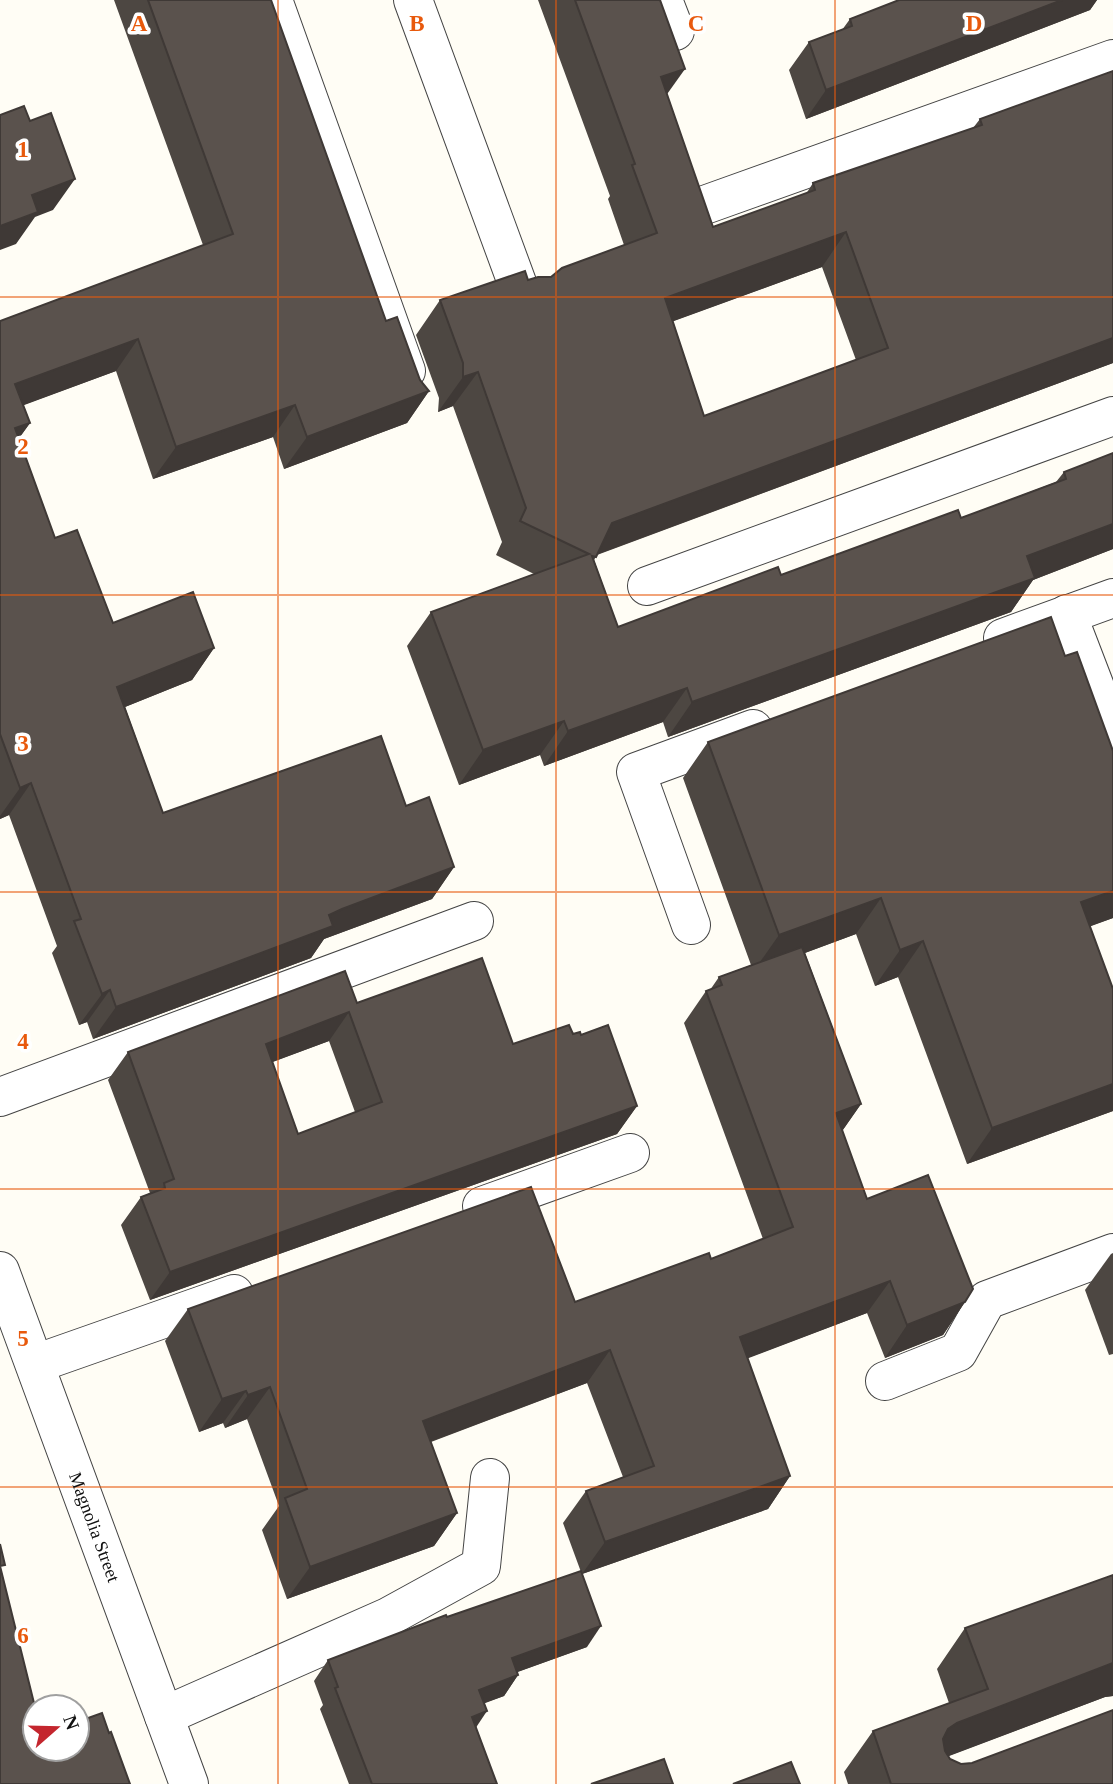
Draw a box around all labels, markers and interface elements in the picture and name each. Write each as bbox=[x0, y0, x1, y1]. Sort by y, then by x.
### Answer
text: A bbox=[131, 11, 148, 36]
text: B bbox=[409, 11, 425, 36]
text: C bbox=[688, 11, 704, 36]
text: D bbox=[966, 11, 982, 36]
text: 1 bbox=[17, 137, 29, 162]
text: 2 bbox=[17, 434, 29, 459]
text: 3 bbox=[17, 731, 29, 756]
text: 4 bbox=[17, 1029, 29, 1054]
text: 5 bbox=[17, 1326, 29, 1351]
street label: Magnolia Street bbox=[65, 1469, 124, 1585]
text: 6 bbox=[17, 1623, 29, 1648]
north arrow bbox=[21, 1693, 91, 1763]
text: N bbox=[59, 1712, 84, 1733]

